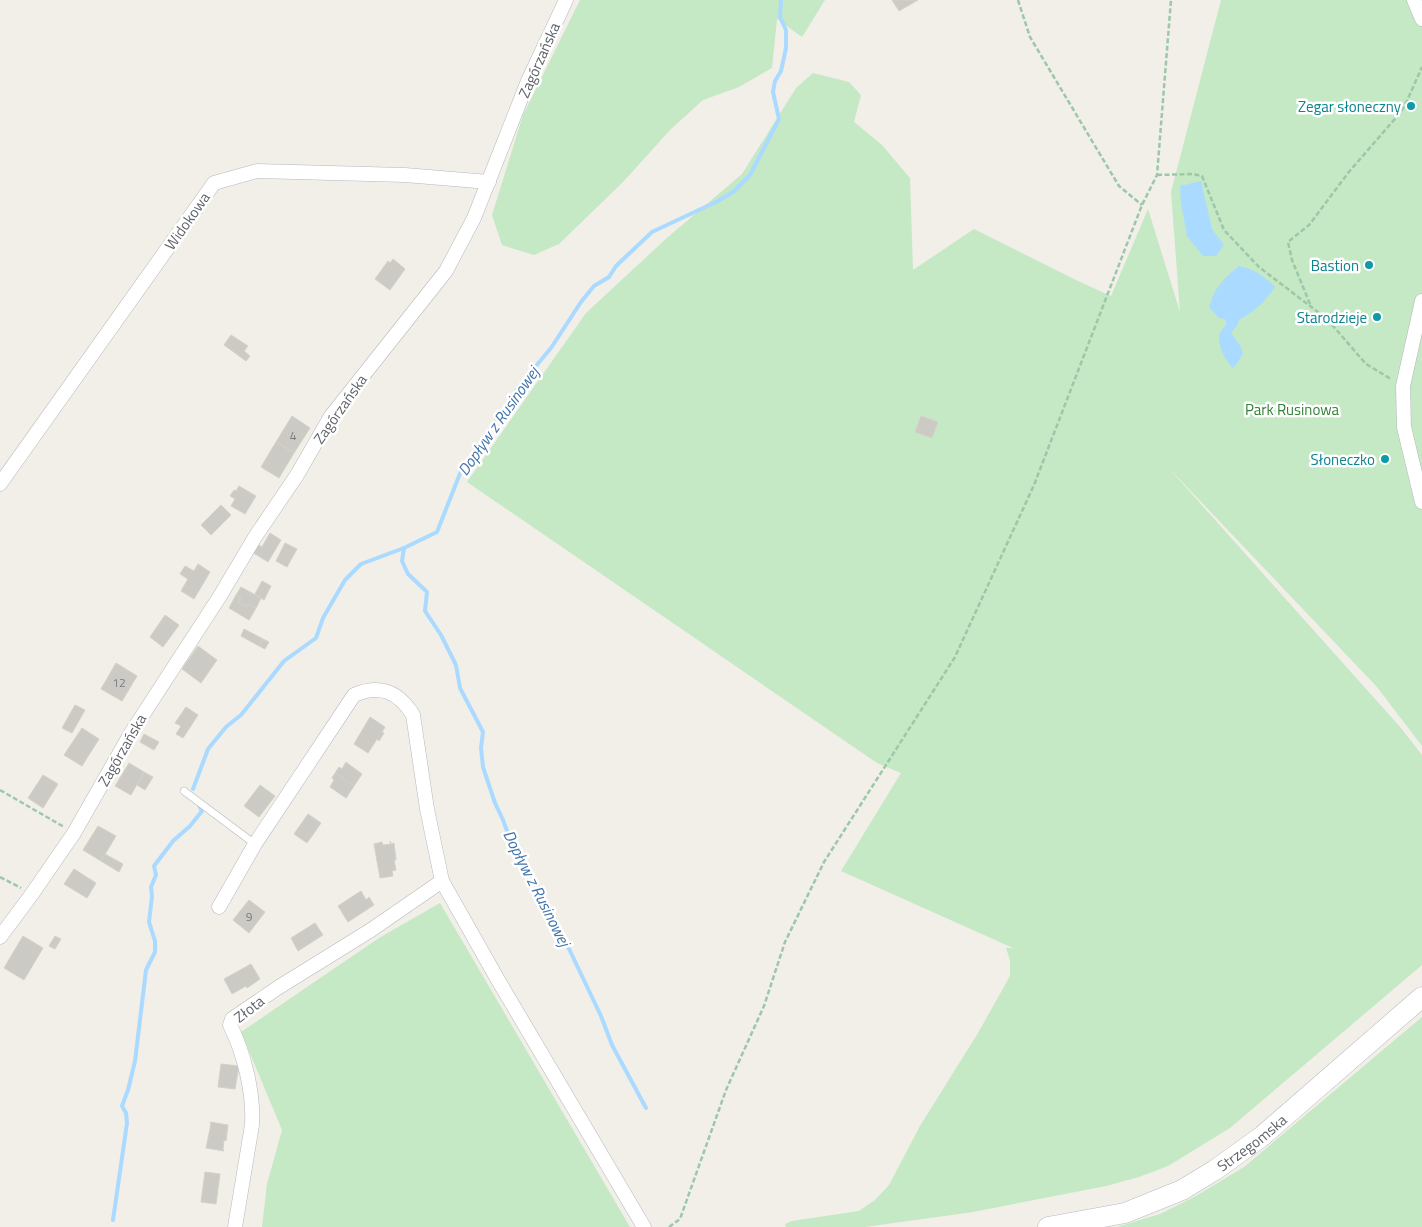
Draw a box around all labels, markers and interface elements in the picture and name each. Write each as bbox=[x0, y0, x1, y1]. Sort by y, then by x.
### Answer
street label: Zagórzańska bbox=[512, 18, 566, 101]
place label: Zegar słoneczny bbox=[1298, 95, 1401, 118]
marker: Zegar słoneczny bbox=[1405, 100, 1417, 112]
street label: Widokowa bbox=[159, 187, 216, 255]
place label: Bastion bbox=[1311, 254, 1359, 277]
marker: Bastion bbox=[1363, 259, 1375, 271]
place label: Starodzieje bbox=[1297, 306, 1367, 329]
marker: Starodzieje bbox=[1371, 311, 1383, 323]
water label: Dopływ z Rusinowej bbox=[452, 360, 545, 480]
street label: Zagórzańska bbox=[308, 369, 373, 449]
park label: Park Rusinowa bbox=[1245, 398, 1340, 421]
house number: 4 bbox=[290, 426, 297, 445]
place label: Słoneczko bbox=[1310, 448, 1375, 471]
marker: Słoneczko bbox=[1379, 453, 1391, 465]
house number: 12 bbox=[112, 673, 126, 692]
street label: Zagórzańska bbox=[92, 709, 152, 791]
water label: Dopływ z Rusinowej bbox=[497, 826, 577, 952]
house number: 9 bbox=[246, 907, 253, 926]
street label: Złota bbox=[229, 989, 270, 1028]
street label: Strzegomska bbox=[1212, 1108, 1292, 1177]

